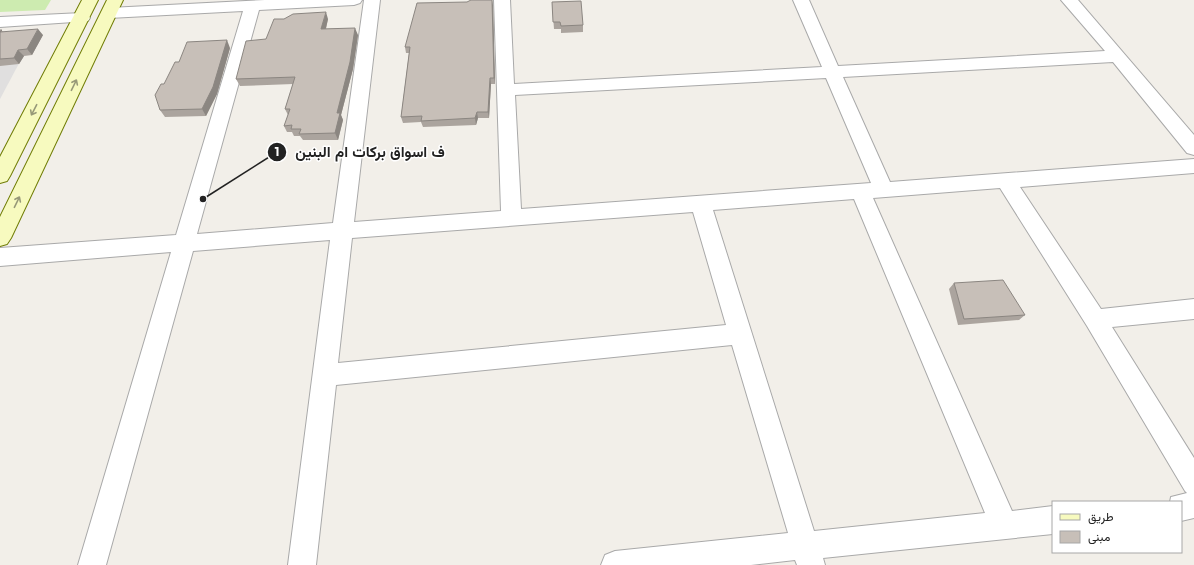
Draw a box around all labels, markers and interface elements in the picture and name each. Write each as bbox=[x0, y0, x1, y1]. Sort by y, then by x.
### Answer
one-way arrow bbox=[71, 80, 78, 92]
one-way arrow bbox=[30, 103, 38, 115]
callout: ف اسواق بركات ام البنين bbox=[267, 138, 453, 165]
text: ف اسواق بركات ام البنين bbox=[295, 142, 445, 162]
text: 1 bbox=[275, 144, 279, 159]
one-way arrow bbox=[14, 197, 21, 209]
legend bbox=[1052, 501, 1182, 553]
text: طريق bbox=[1088, 509, 1114, 525]
text: مبنى bbox=[1088, 529, 1110, 545]

